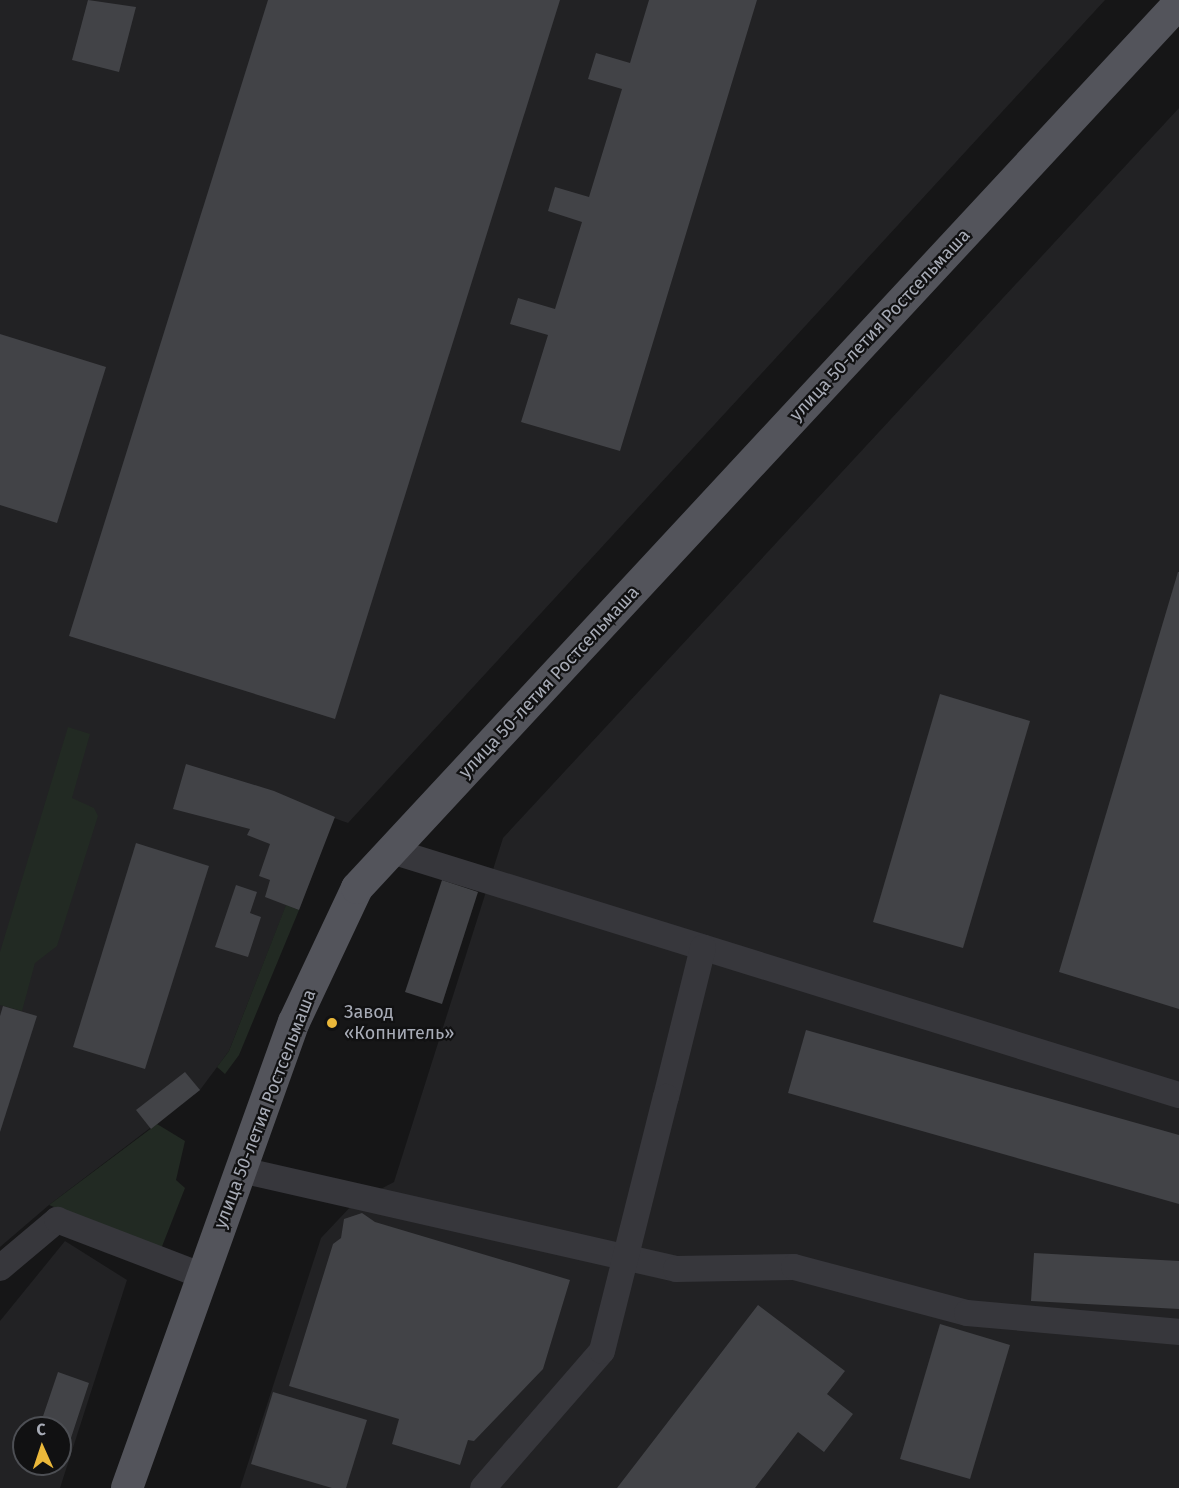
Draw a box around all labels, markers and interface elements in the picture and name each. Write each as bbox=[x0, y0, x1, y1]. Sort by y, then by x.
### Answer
street label: улица 50-летия Ростсельмаша bbox=[785, 225, 975, 425]
street label: улица 50-летия Ростсельмаша bbox=[454, 582, 644, 782]
street label: улица 50-летия Ростсельмаша bbox=[209, 986, 321, 1232]
place label: Завод «Копнитель» bbox=[344, 1002, 454, 1044]
marker: Завод «Копнитель» bbox=[325, 1016, 339, 1030]
north arrow bbox=[12, 1416, 72, 1476]
text: С bbox=[36, 1420, 46, 1439]

